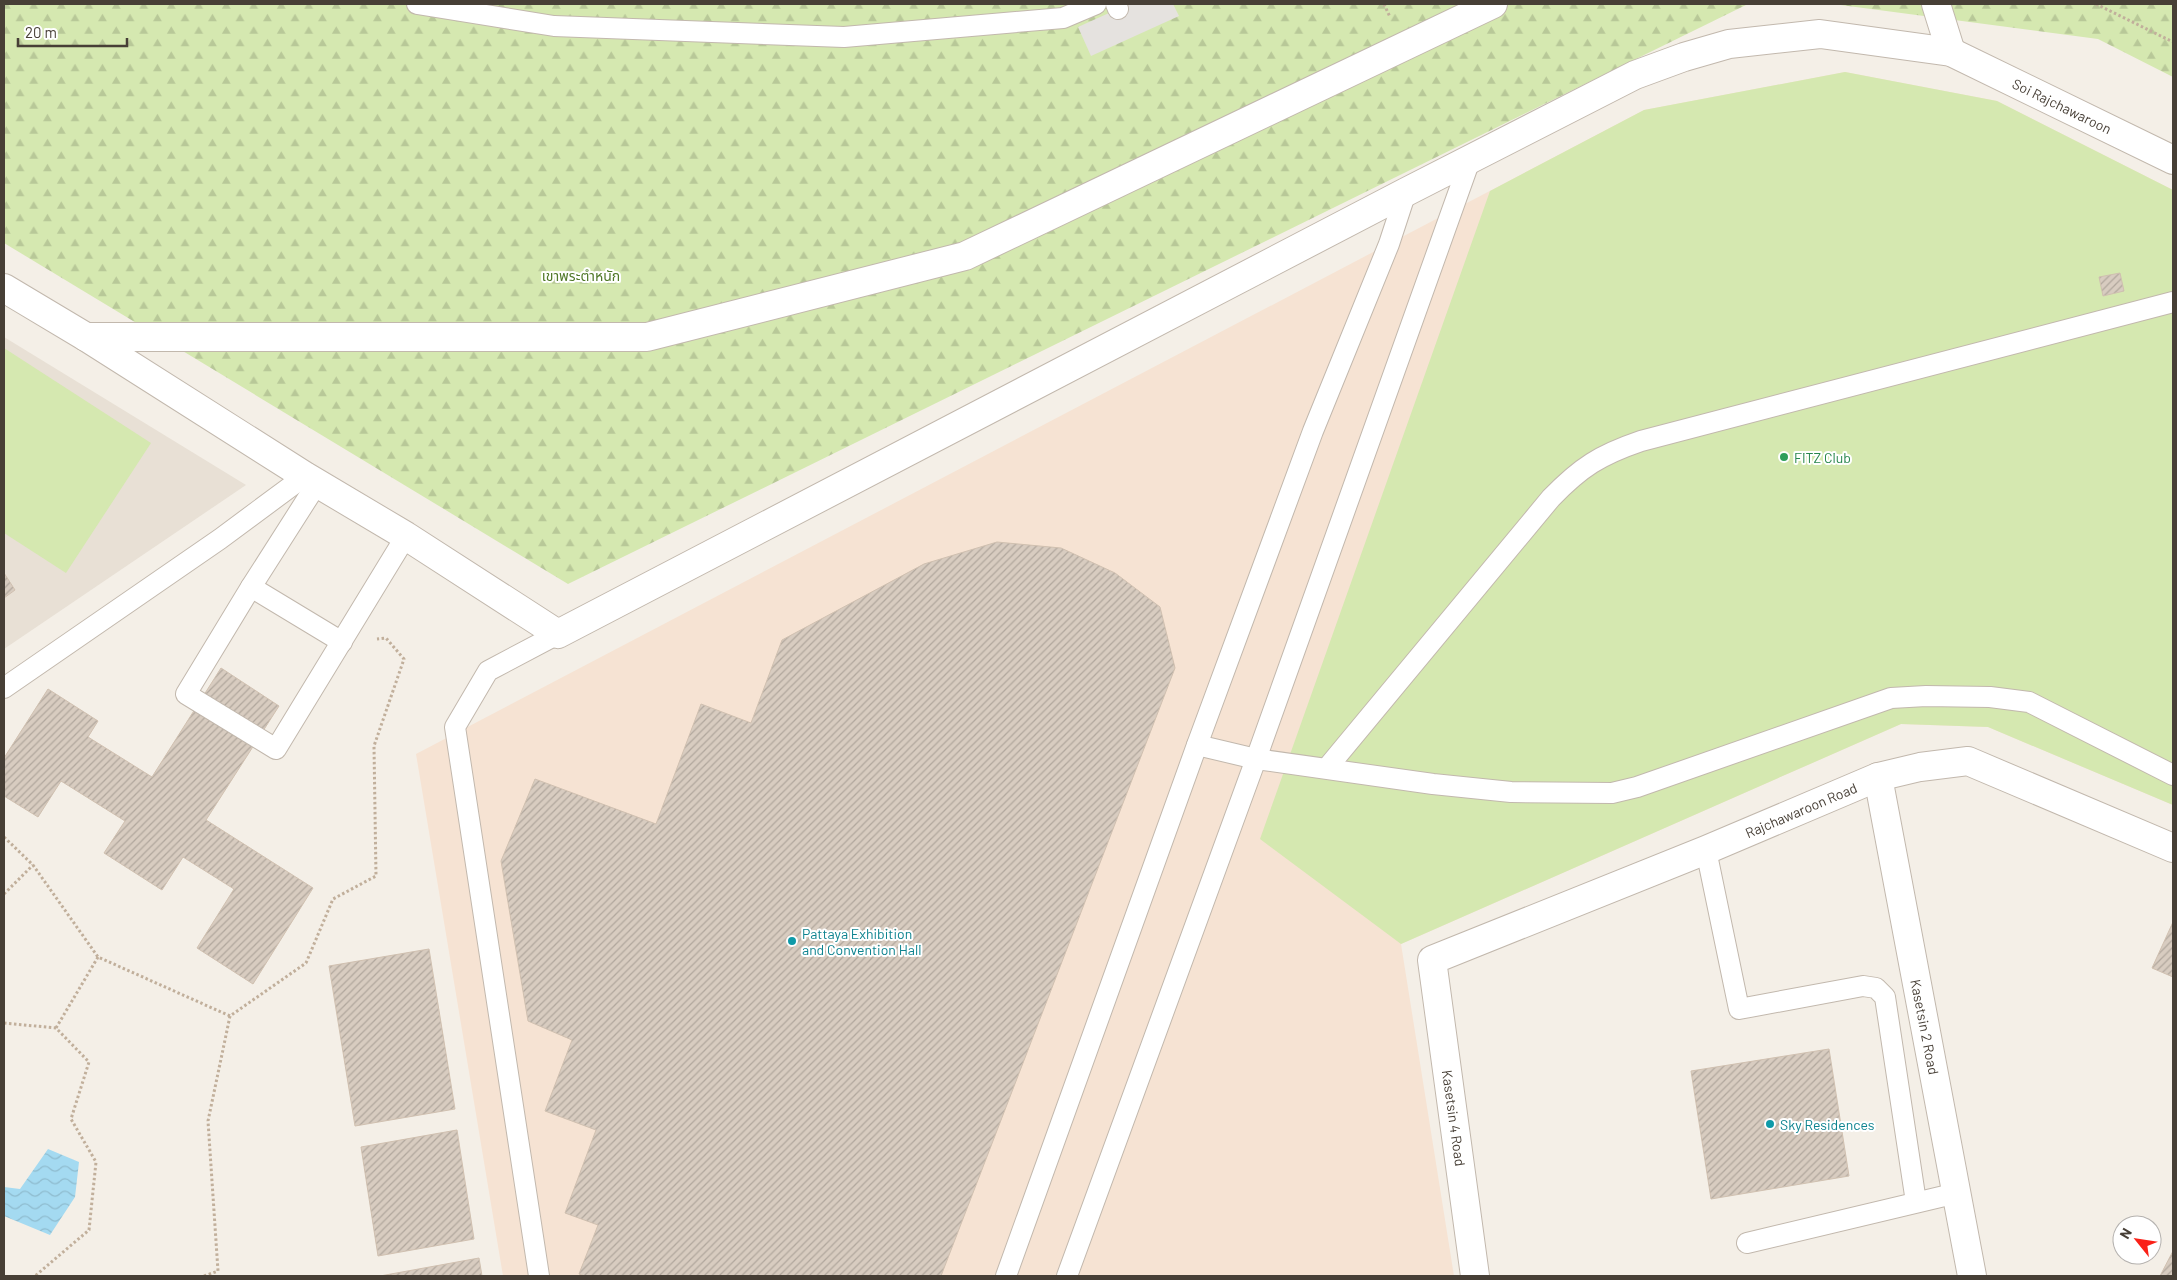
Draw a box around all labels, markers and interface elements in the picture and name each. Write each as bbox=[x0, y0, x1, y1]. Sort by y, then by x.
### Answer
scale bar bbox=[18, 15, 126, 47]
text: 20 m bbox=[25, 23, 57, 41]
street label: Soi Rajchawaroon bbox=[2010, 75, 2114, 137]
park label: เขาพระตำหนัก bbox=[542, 267, 620, 284]
place label: FITZ Club bbox=[1794, 449, 1851, 466]
marker: FITZ Club bbox=[1778, 451, 1790, 463]
street label: Rajchawaroon Road bbox=[1743, 779, 1859, 841]
place label: Pattaya Exhibition and Convention Hall bbox=[802, 925, 921, 958]
marker: Pattaya Exhibition and Convention Hall bbox=[786, 935, 798, 947]
street label: Kasetsin 2 Road bbox=[1907, 978, 1943, 1076]
street label: Kasetsin 4 Road bbox=[1439, 1069, 1469, 1167]
place label: Sky Residences bbox=[1780, 1116, 1875, 1133]
marker: Sky Residences bbox=[1764, 1118, 1776, 1130]
north arrow bbox=[2112, 1215, 2162, 1265]
text: N bbox=[2116, 1225, 2135, 1242]

